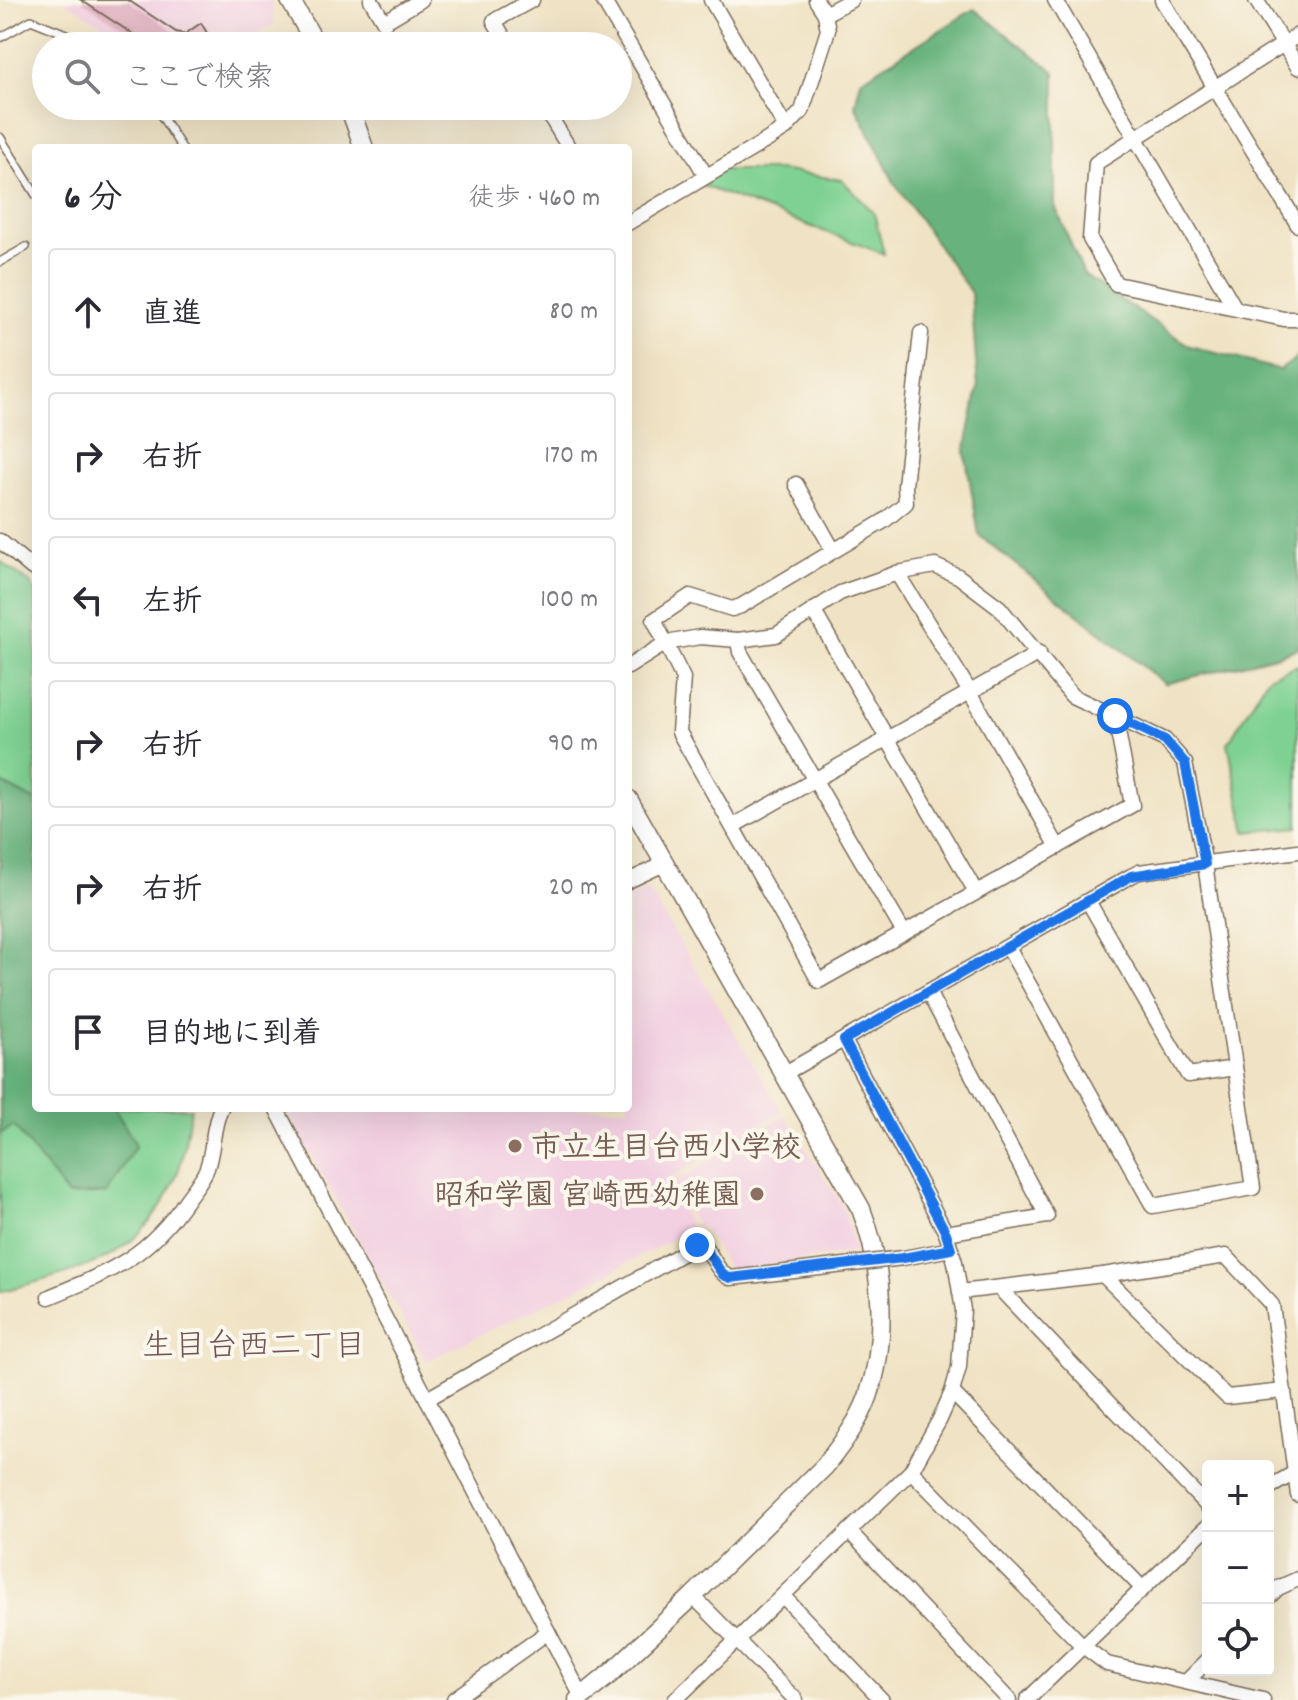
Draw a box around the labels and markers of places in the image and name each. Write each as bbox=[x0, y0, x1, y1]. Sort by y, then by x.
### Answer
place label: 市立生目台西小学校 bbox=[531, 1129, 801, 1172]
marker: 市立生目台西小学校 bbox=[506, 1137, 524, 1155]
place label: 昭和学園 宮崎西幼稚園 bbox=[434, 1177, 741, 1220]
marker: 昭和学園 宮崎西幼稚園 bbox=[748, 1185, 766, 1203]

